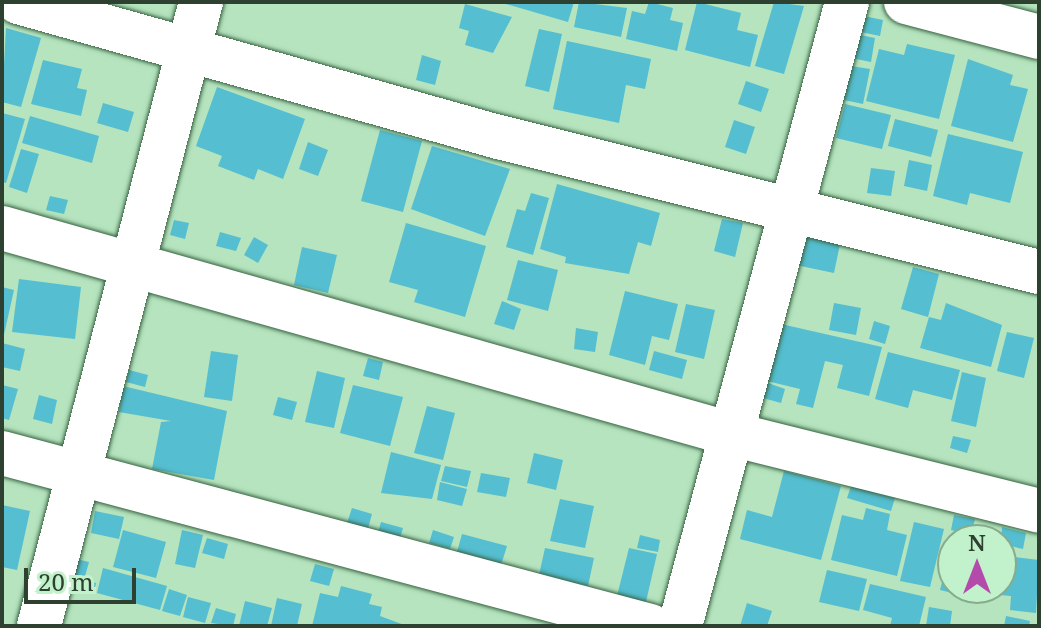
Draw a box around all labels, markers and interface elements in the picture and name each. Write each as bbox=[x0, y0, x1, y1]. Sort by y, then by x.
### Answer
north arrow bbox=[937, 524, 1017, 604]
text: N bbox=[968, 527, 986, 557]
scale bar bbox=[28, 552, 140, 602]
text: 20 m bbox=[38, 565, 94, 598]

